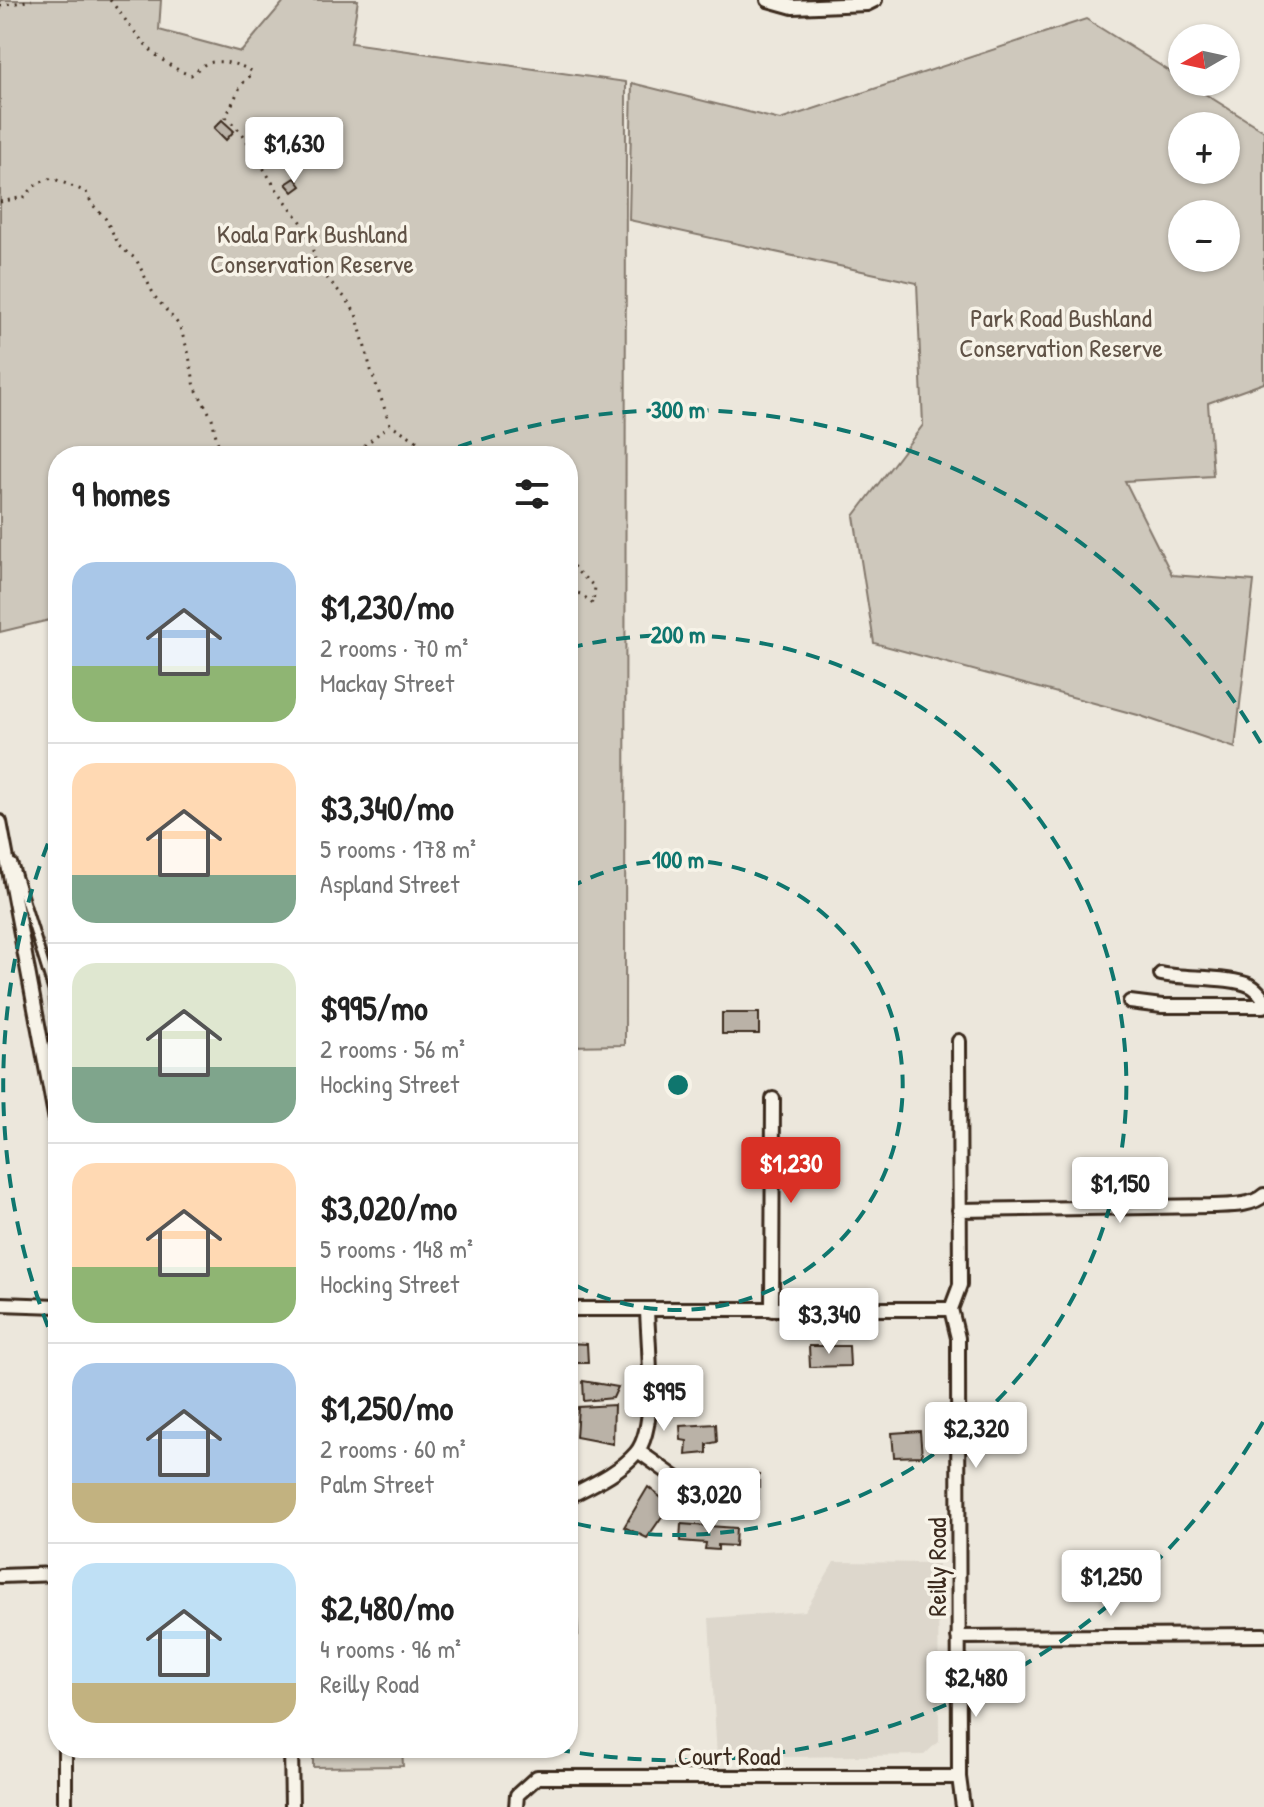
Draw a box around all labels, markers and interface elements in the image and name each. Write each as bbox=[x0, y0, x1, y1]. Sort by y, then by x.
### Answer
north arrow bbox=[1168, 24, 1240, 96]
map controls bbox=[1168, 24, 1240, 272]
button: + bbox=[1168, 112, 1240, 184]
pin: $1,630 bbox=[229, 117, 359, 185]
text: $1,630 bbox=[263, 125, 325, 160]
button: − bbox=[1168, 200, 1240, 272]
park label: Koala Park Bushland Conservation Reserve bbox=[210, 216, 414, 281]
park label: Park Road Bushland Conservation Reserve bbox=[959, 300, 1163, 365]
text: 300 m bbox=[651, 393, 705, 425]
text: 9 homes bbox=[72, 471, 170, 517]
icon: filters bbox=[510, 472, 554, 516]
text: $1,230/mo bbox=[320, 584, 454, 630]
icon: home bbox=[136, 594, 232, 690]
text: 200 m bbox=[651, 618, 705, 650]
text: 2 rooms · 70 m² bbox=[320, 630, 468, 665]
text: Mackay Street bbox=[320, 665, 454, 700]
text: $3,340/mo bbox=[320, 785, 454, 831]
icon: home bbox=[136, 795, 232, 891]
text: 5 rooms · 178 m² bbox=[320, 831, 476, 866]
text: 100 m bbox=[652, 843, 704, 875]
text: Aspland Street bbox=[320, 866, 459, 901]
text: $995/mo bbox=[320, 985, 428, 1031]
icon: home bbox=[136, 995, 232, 1091]
text: 2 rooms · 56 m² bbox=[320, 1031, 465, 1066]
text: Hocking Street bbox=[320, 1066, 459, 1101]
centre of rings bbox=[664, 1071, 692, 1099]
pin: $1,230 bbox=[726, 1137, 856, 1205]
text: $1,230 bbox=[759, 1145, 823, 1180]
pin: $1,150 bbox=[1055, 1157, 1185, 1225]
text: $1,150 bbox=[1090, 1165, 1150, 1200]
text: $3,020/mo bbox=[320, 1185, 457, 1231]
icon: home bbox=[136, 1195, 232, 1291]
text: 5 rooms · 148 m² bbox=[320, 1231, 473, 1266]
text: Hocking Street bbox=[320, 1266, 459, 1301]
pin: $3,340 bbox=[764, 1288, 894, 1356]
text: $3,340 bbox=[797, 1296, 861, 1331]
pin: $995 bbox=[617, 1365, 711, 1433]
text: $995 bbox=[642, 1373, 686, 1408]
text: $1,250/mo bbox=[320, 1385, 453, 1431]
icon: home bbox=[136, 1395, 232, 1491]
pin: $2,320 bbox=[911, 1402, 1041, 1470]
text: $2,320 bbox=[943, 1410, 1009, 1445]
text: 2 rooms · 60 m² bbox=[320, 1431, 466, 1466]
text: Palm Street bbox=[320, 1466, 434, 1501]
pin: $3,020 bbox=[644, 1468, 774, 1536]
text: $3,020 bbox=[676, 1476, 742, 1511]
street label: Reilly Road bbox=[919, 1518, 954, 1616]
pin: $1,250 bbox=[1046, 1550, 1176, 1618]
text: $1,250 bbox=[1080, 1558, 1142, 1593]
text: $2,480/mo bbox=[320, 1585, 454, 1631]
icon: home bbox=[136, 1595, 232, 1691]
text: 4 rooms · 96 m² bbox=[320, 1631, 461, 1666]
pin: $2,480 bbox=[911, 1651, 1041, 1719]
text: $2,480 bbox=[944, 1659, 1008, 1694]
text: Reilly Road bbox=[320, 1666, 419, 1701]
street label: Court Road bbox=[678, 1738, 780, 1773]

